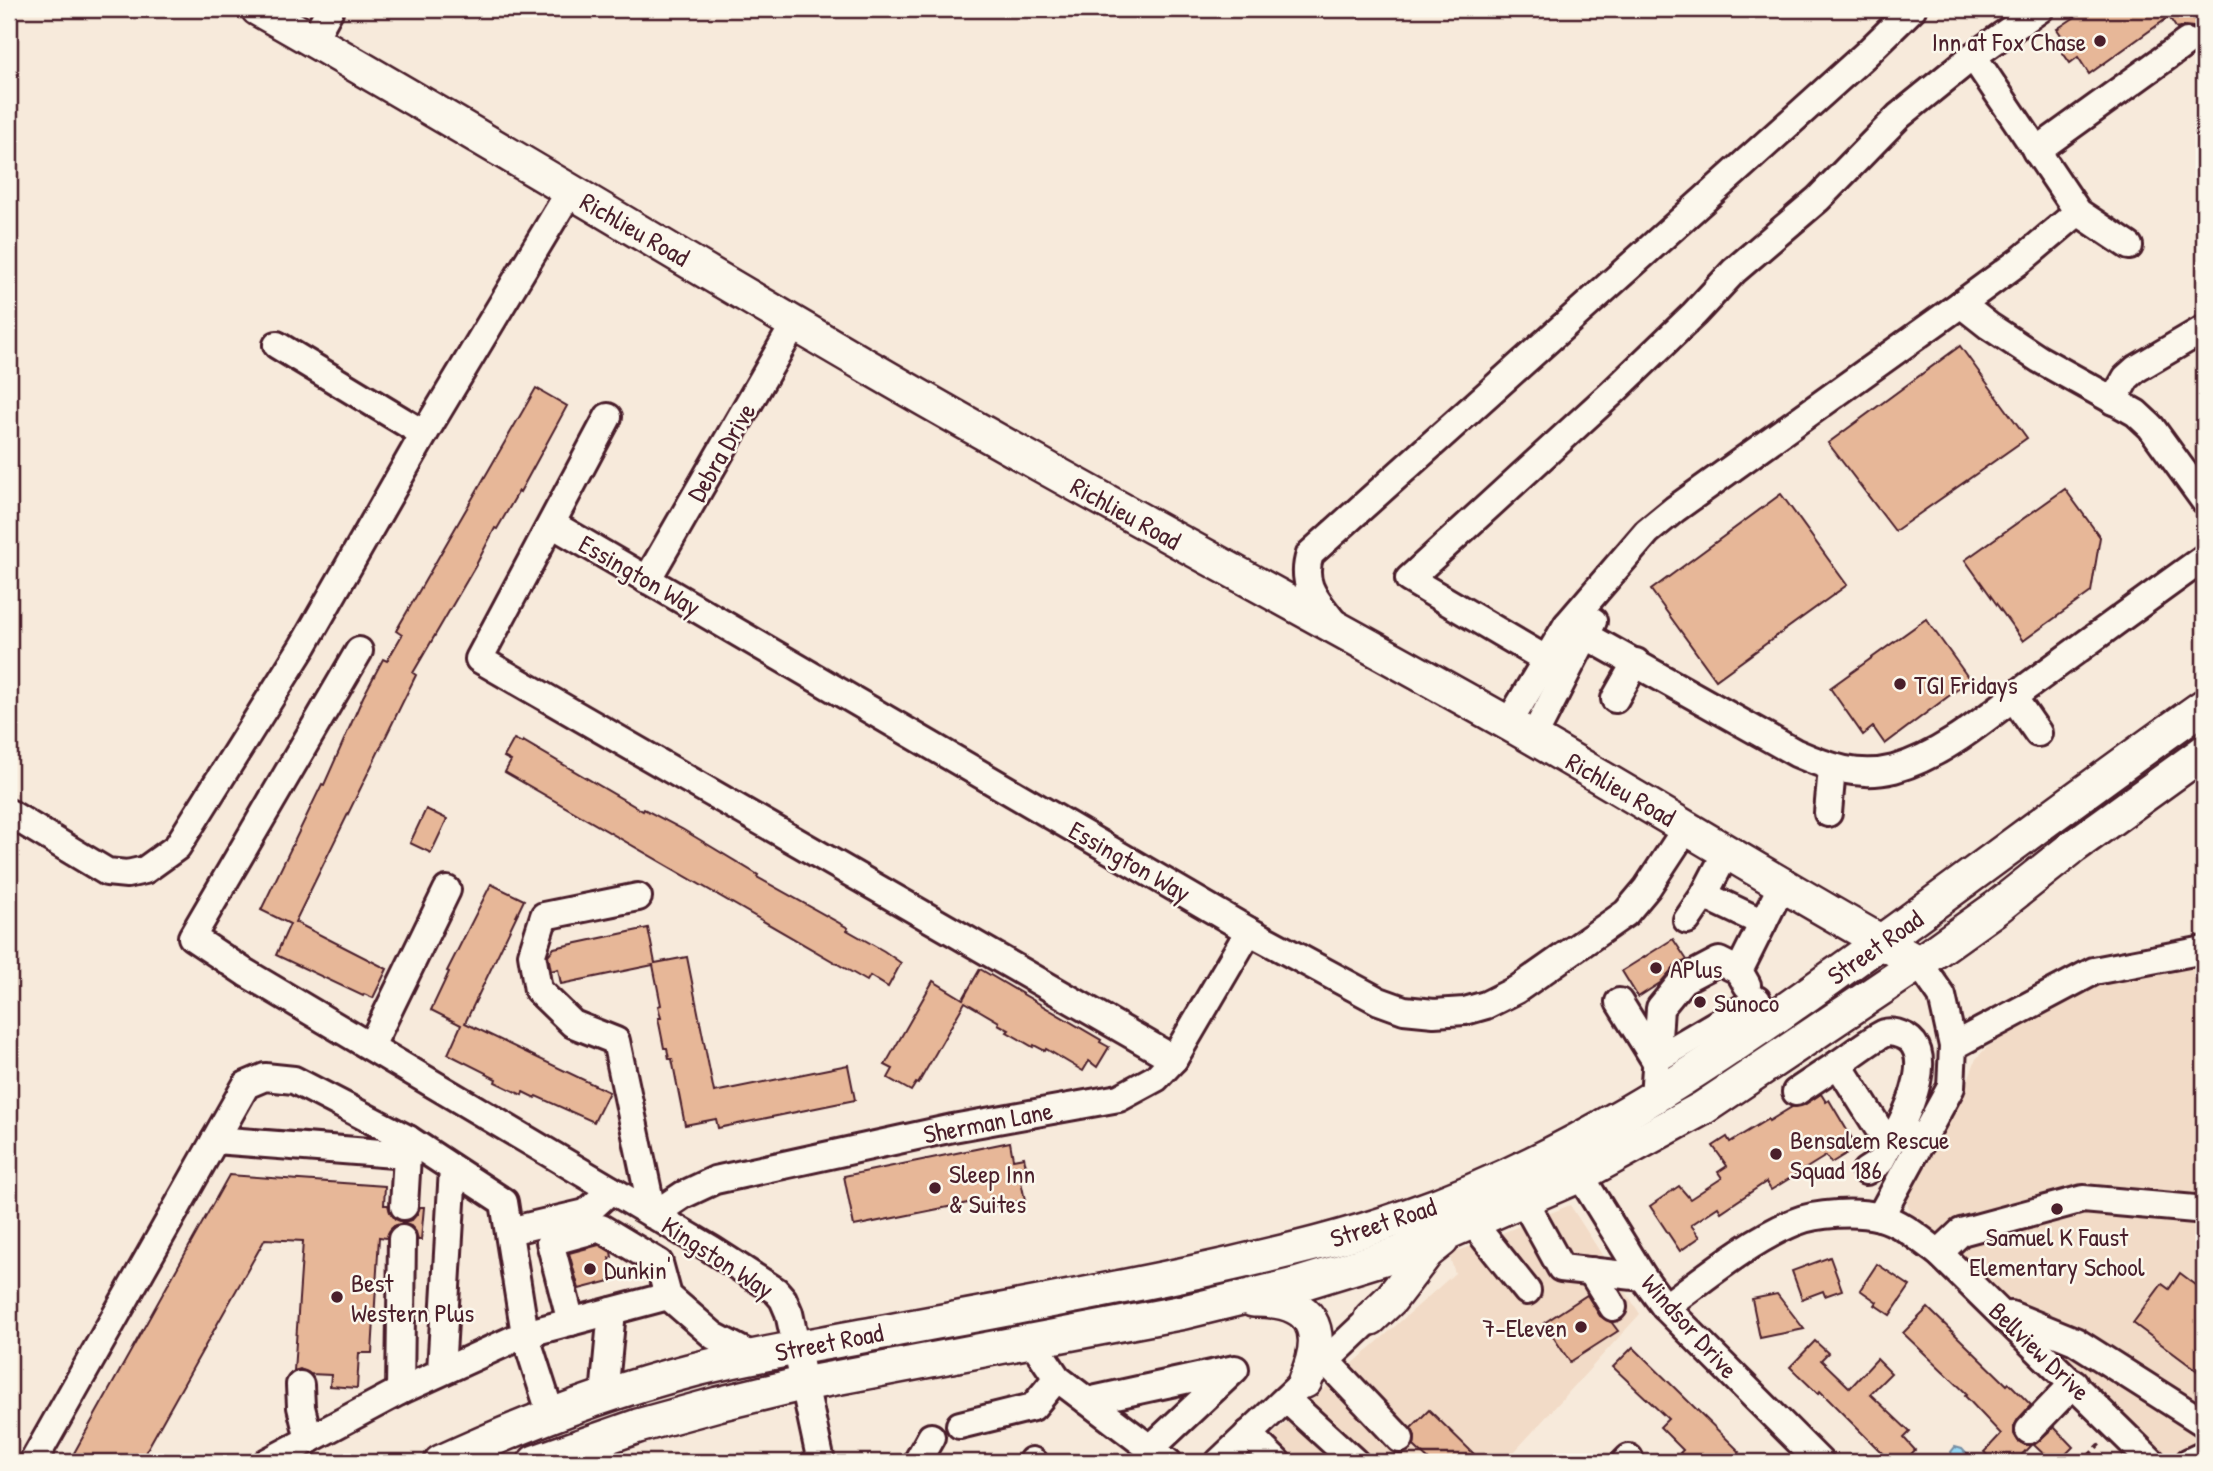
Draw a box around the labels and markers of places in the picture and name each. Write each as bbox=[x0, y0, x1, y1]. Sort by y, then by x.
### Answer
place label: Inn at Fox Chase bbox=[1932, 24, 2086, 59]
marker: Inn at Fox Chase bbox=[2092, 33, 2108, 49]
place label: TGI Fridays bbox=[1914, 667, 2018, 702]
marker: TGI Fridays bbox=[1892, 676, 1908, 692]
place label: APlus bbox=[1670, 951, 1723, 986]
marker: APlus bbox=[1648, 960, 1664, 976]
place label: Sunoco bbox=[1714, 985, 1779, 1020]
marker: Sunoco bbox=[1692, 994, 1708, 1010]
place label: Bensalem Rescue Squad 186 bbox=[1790, 1122, 1949, 1187]
marker: Bensalem Rescue Squad 186 bbox=[1768, 1146, 1784, 1162]
place label: Sleep Inn & Suites bbox=[949, 1156, 1035, 1221]
marker: Sleep Inn & Suites bbox=[927, 1180, 943, 1196]
marker: Samuel K Faust Elementary School bbox=[2049, 1201, 2065, 1217]
place label: Samuel K Faust Elementary School bbox=[1969, 1219, 2145, 1284]
place label: Dunkin' bbox=[604, 1252, 671, 1287]
marker: Dunkin' bbox=[582, 1261, 598, 1277]
place label: Best Western Plus bbox=[351, 1265, 474, 1330]
marker: Best Western Plus bbox=[329, 1289, 345, 1305]
place label: 7-Eleven bbox=[1482, 1310, 1567, 1345]
marker: 7-Eleven bbox=[1573, 1319, 1589, 1335]

